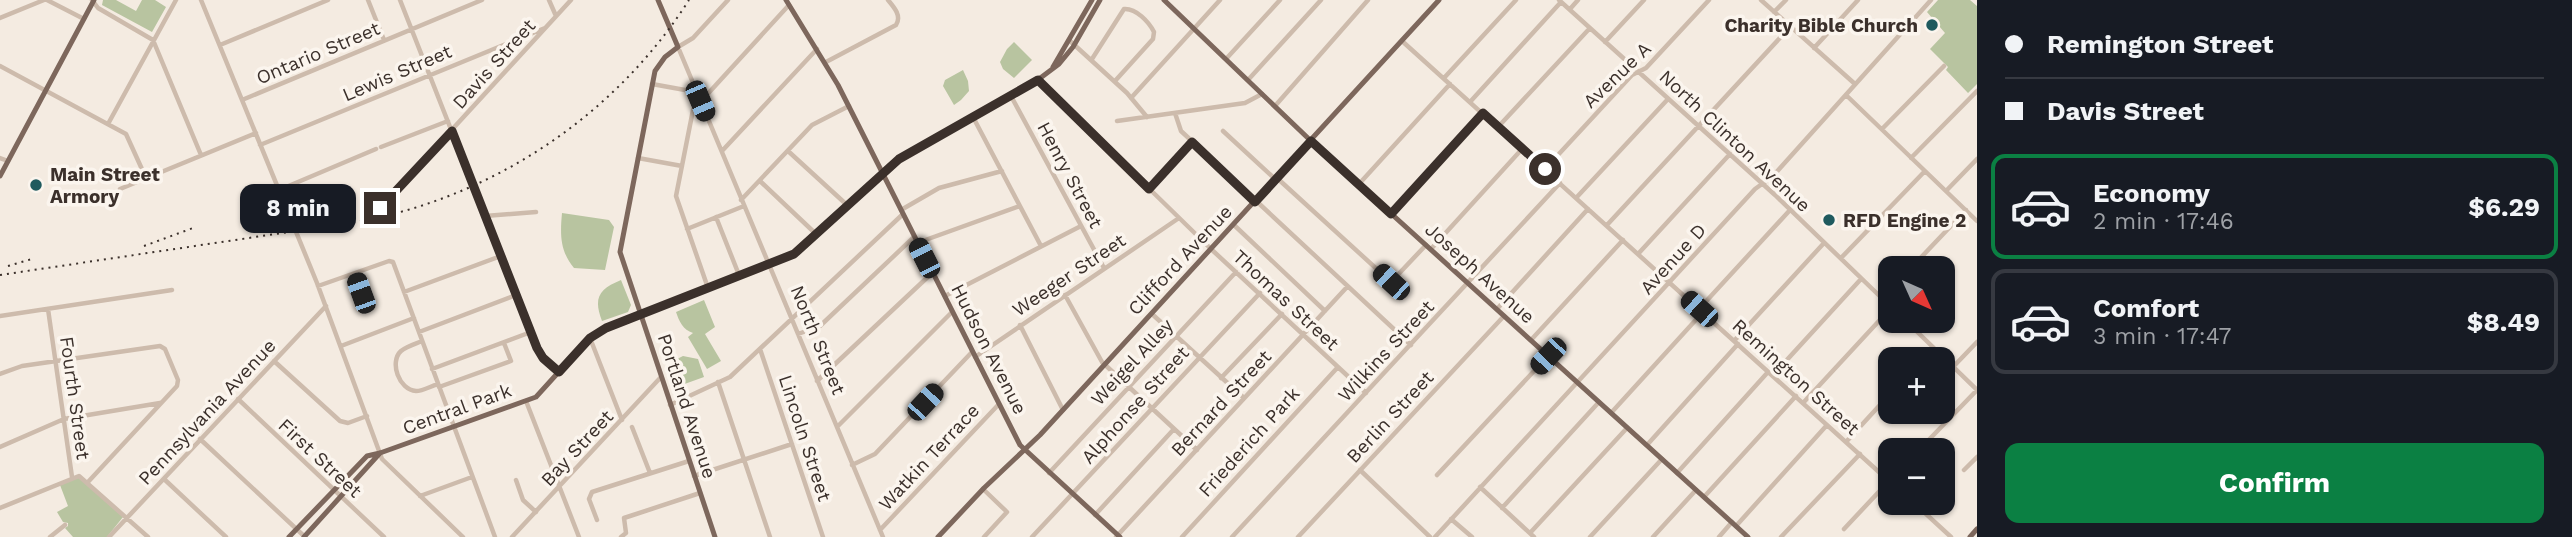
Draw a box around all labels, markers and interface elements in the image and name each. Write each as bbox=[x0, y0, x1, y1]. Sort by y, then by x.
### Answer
street label: Davis Street bbox=[448, 14, 540, 114]
place label: Charity Bible Church bbox=[1724, 14, 1918, 37]
street label: Ontario Street bbox=[253, 17, 383, 89]
marker: Charity Bible Church bbox=[1924, 17, 1940, 33]
text: Remington Street bbox=[2047, 29, 2273, 59]
street label: Avenue A bbox=[1578, 37, 1656, 113]
street label: Lewis Street bbox=[339, 40, 455, 106]
street label: North Clinton Avenue bbox=[1655, 65, 1815, 217]
car bbox=[683, 78, 718, 124]
text: Davis Street bbox=[2047, 96, 2204, 126]
street label: Henry Street bbox=[1032, 118, 1108, 232]
route start bbox=[1529, 153, 1561, 185]
place label: Main Street Armory bbox=[50, 163, 160, 208]
icon: car bbox=[2009, 175, 2072, 238]
marker: Main Street Armory bbox=[28, 177, 44, 193]
text: Economy bbox=[2093, 178, 2210, 208]
callout: 8 min bbox=[240, 184, 356, 232]
route end bbox=[364, 192, 396, 224]
text: $6.29 bbox=[2468, 192, 2540, 222]
text: 8 min bbox=[266, 195, 330, 222]
street label: Clifford Avenue bbox=[1123, 200, 1237, 320]
text: 2 min · 17:46 bbox=[2093, 208, 2234, 235]
place label: RFD Engine 2 bbox=[1843, 209, 1966, 232]
marker: RFD Engine 2 bbox=[1821, 212, 1837, 228]
street label: Joseph Avenue bbox=[1420, 218, 1540, 328]
street label: Avenue D bbox=[1635, 219, 1711, 299]
street label: Weeger Street bbox=[1008, 229, 1130, 321]
car bbox=[906, 235, 943, 281]
street label: Thomas Street bbox=[1228, 245, 1344, 355]
north arrow bbox=[1878, 256, 1955, 332]
map controls bbox=[1878, 256, 1955, 515]
car bbox=[1369, 260, 1414, 304]
car bbox=[344, 270, 379, 316]
street label: Hudson Avenue bbox=[946, 280, 1032, 418]
street label: North Street bbox=[786, 282, 850, 398]
car bbox=[1677, 287, 1722, 331]
icon: car bbox=[2009, 290, 2072, 353]
text: Comfort bbox=[2093, 293, 2199, 323]
street label: Wilkins Street bbox=[1333, 295, 1439, 407]
text: $8.49 bbox=[2467, 307, 2540, 337]
street label: Weigel Alley bbox=[1086, 314, 1178, 410]
street label: Remington Street bbox=[1728, 314, 1864, 440]
text: 3 min · 17:47 bbox=[2093, 323, 2231, 350]
street label: Portland Avenue bbox=[653, 331, 721, 481]
car bbox=[1526, 333, 1571, 379]
street label: Pennsylvania Avenue bbox=[133, 334, 281, 490]
street label: Fourth Street bbox=[55, 335, 95, 461]
street label: Alphonse Street bbox=[1076, 342, 1194, 468]
street label: Bernard Street bbox=[1166, 345, 1276, 461]
button: + bbox=[1878, 347, 1955, 424]
street label: Berlin Street bbox=[1342, 366, 1438, 468]
street label: Lincoln Street bbox=[774, 372, 836, 504]
street label: Central Park bbox=[399, 379, 515, 439]
car bbox=[903, 379, 948, 425]
street label: Friederich Park bbox=[1194, 382, 1305, 502]
street label: Watkin Terrace bbox=[874, 399, 984, 515]
street label: Bay Street bbox=[536, 405, 618, 491]
street label: First Street bbox=[274, 414, 367, 502]
button: − bbox=[1878, 438, 1955, 515]
button: Confirm bbox=[2005, 443, 2544, 523]

